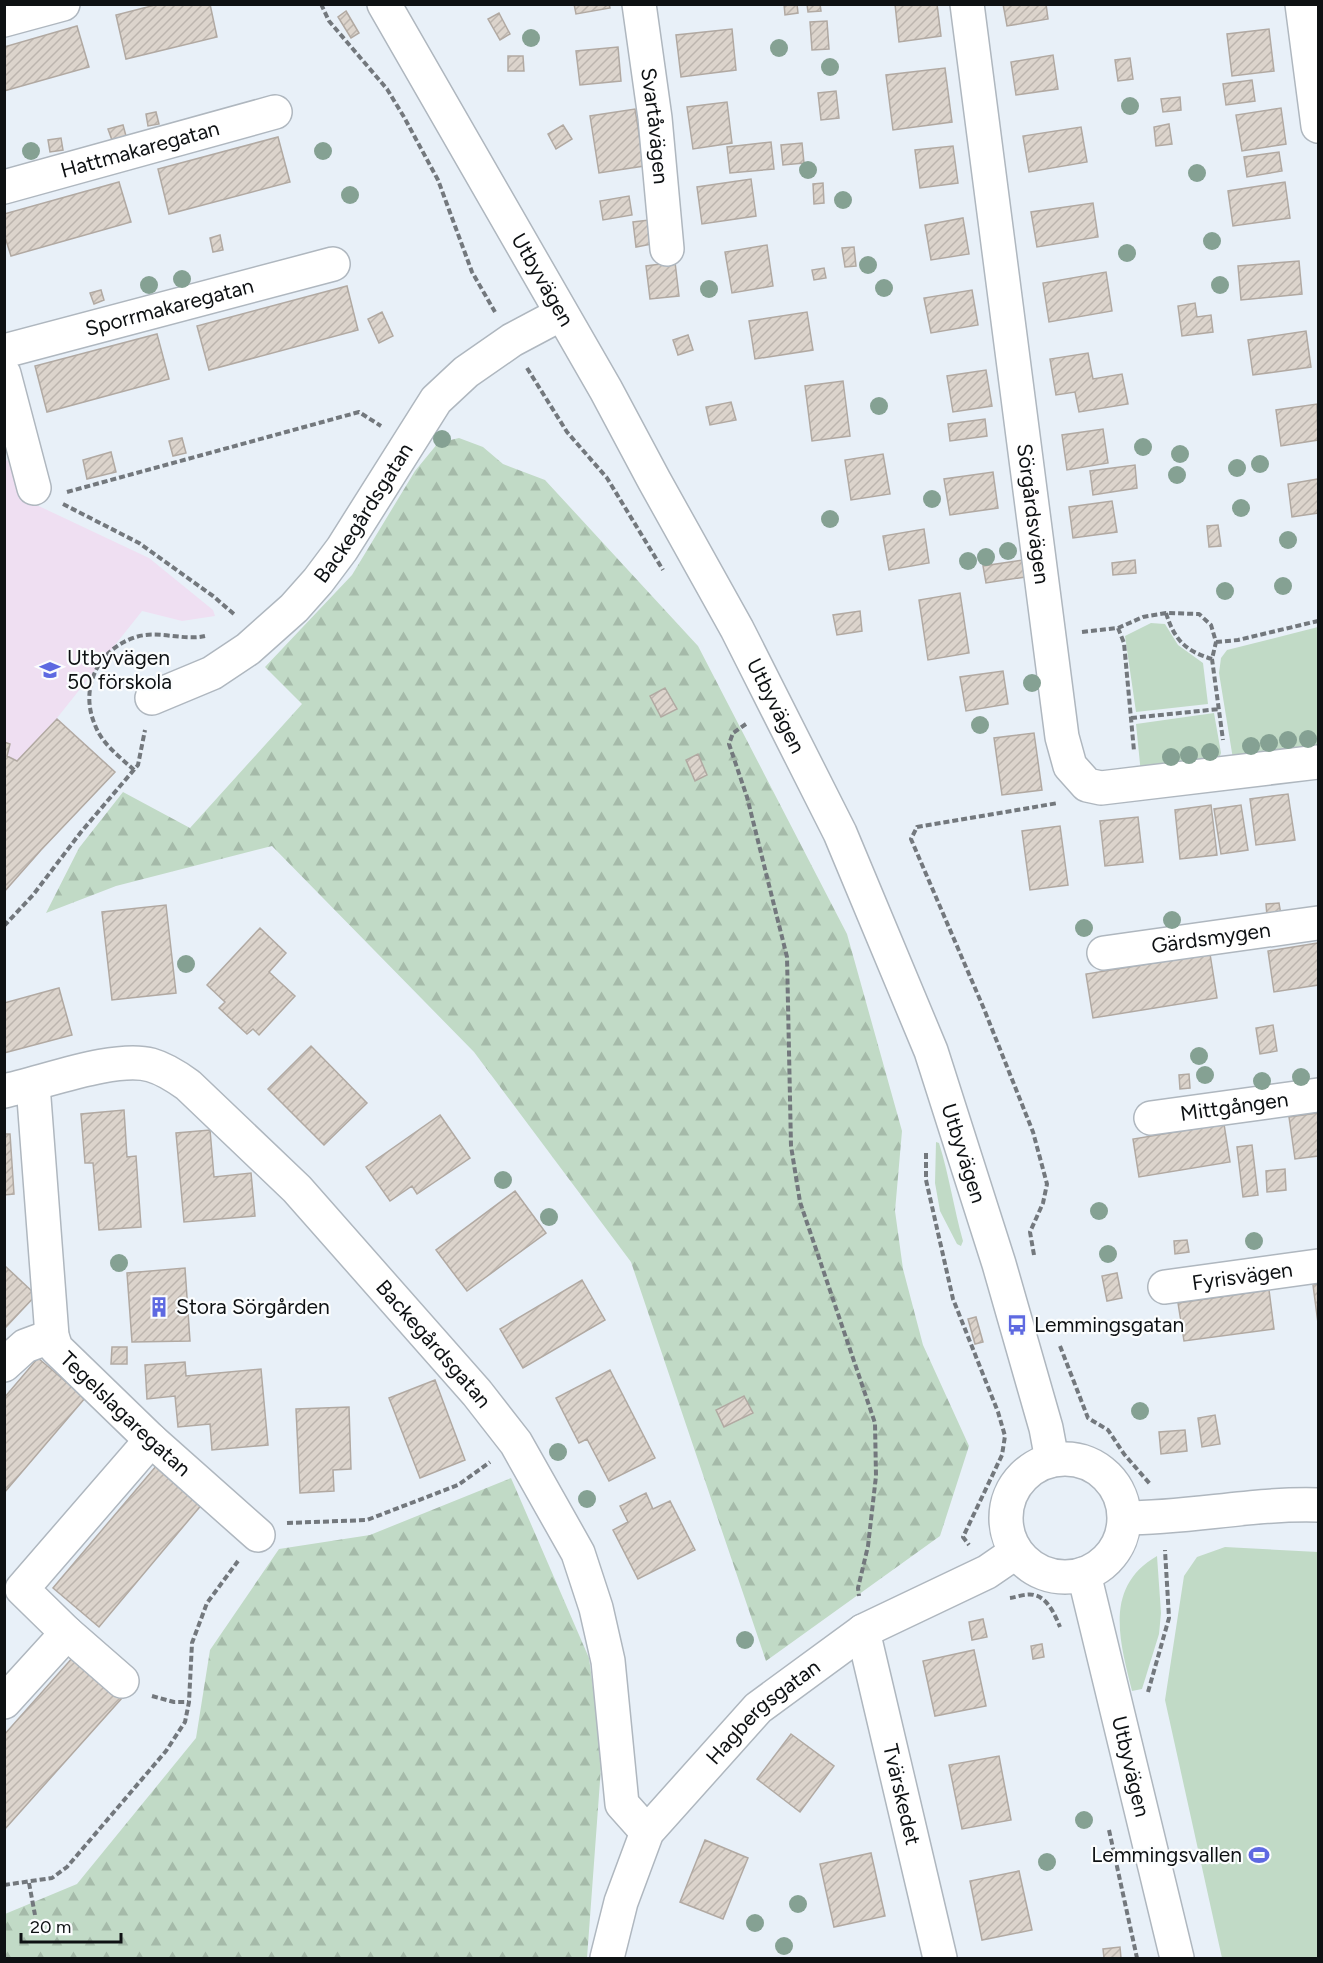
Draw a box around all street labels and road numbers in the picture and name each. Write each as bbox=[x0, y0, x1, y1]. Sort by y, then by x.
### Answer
street label: Svartåvägen bbox=[636, 66, 674, 185]
street label: Hattmakaregatan bbox=[58, 115, 222, 183]
street label: Utbyvägen bbox=[506, 229, 579, 330]
street label: Sporrmakaregatan bbox=[82, 273, 256, 341]
street label: Backegårdsgatan bbox=[308, 438, 418, 587]
street label: Sörgårdsvägen bbox=[1012, 442, 1055, 585]
street label: Utbyvägen bbox=[742, 654, 811, 757]
street label: Gärdsmygen bbox=[1150, 917, 1272, 958]
street label: Mittgången bbox=[1179, 1086, 1290, 1126]
street label: Utbyvägen bbox=[937, 1100, 992, 1206]
street label: Fyrisvägen bbox=[1190, 1257, 1294, 1295]
street label: Backegårdsgatan bbox=[371, 1275, 497, 1413]
street label: Tegelslagaregatan bbox=[55, 1346, 196, 1481]
street label: Hagbergsgatan bbox=[701, 1654, 825, 1769]
street label: Utbyvägen bbox=[1107, 1713, 1155, 1819]
street label: Tvärskedet bbox=[878, 1741, 926, 1847]

